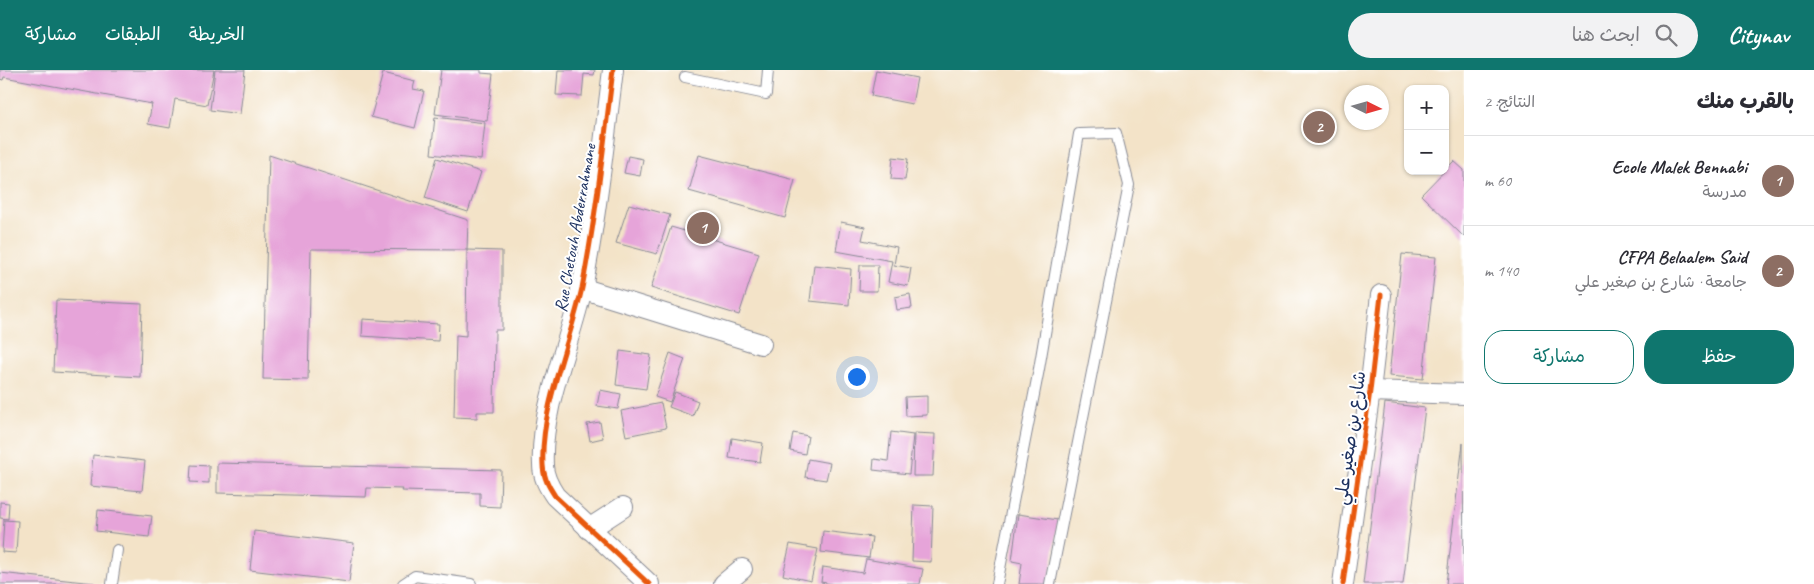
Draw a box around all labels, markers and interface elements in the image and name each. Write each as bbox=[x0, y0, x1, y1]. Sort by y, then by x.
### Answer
search box bbox=[1348, 13, 1698, 58]
text: Citynav bbox=[1728, 20, 1789, 50]
icon: search bbox=[1652, 21, 1680, 49]
text: مشاركة bbox=[25, 23, 77, 45]
text: الطبقات bbox=[105, 23, 161, 45]
text: الخريطة bbox=[189, 23, 245, 45]
text: ابحث هنا bbox=[1572, 23, 1640, 47]
north arrow bbox=[1344, 85, 1389, 130]
map controls bbox=[1404, 85, 1449, 175]
button: + bbox=[1404, 85, 1449, 130]
text: بالقرب منك bbox=[1697, 88, 1794, 114]
text: النتائج: 2 bbox=[1484, 92, 1535, 112]
pin: 2 bbox=[1303, 108, 1335, 146]
button: − bbox=[1404, 130, 1449, 175]
street label: Rue Chetouh Abderrahmane bbox=[549, 141, 601, 314]
text: Ecole Malek Bennabi bbox=[1612, 155, 1747, 179]
text: 60 m bbox=[1484, 171, 1511, 191]
text: 1 bbox=[1774, 171, 1782, 191]
text: مدرسة bbox=[1702, 182, 1747, 202]
pin: 1 bbox=[687, 209, 719, 247]
text: CFPA Belaalem Said bbox=[1617, 245, 1747, 269]
text: 140 m bbox=[1484, 261, 1518, 281]
text: 2 bbox=[1774, 261, 1782, 281]
text: جامعة · شارع بن صغير علي bbox=[1575, 272, 1747, 292]
button: مشاركة bbox=[1484, 330, 1634, 384]
button: حفظ bbox=[1644, 330, 1794, 384]
your location bbox=[844, 364, 870, 390]
street label: شارع بن صغير علي bbox=[1330, 370, 1375, 507]

